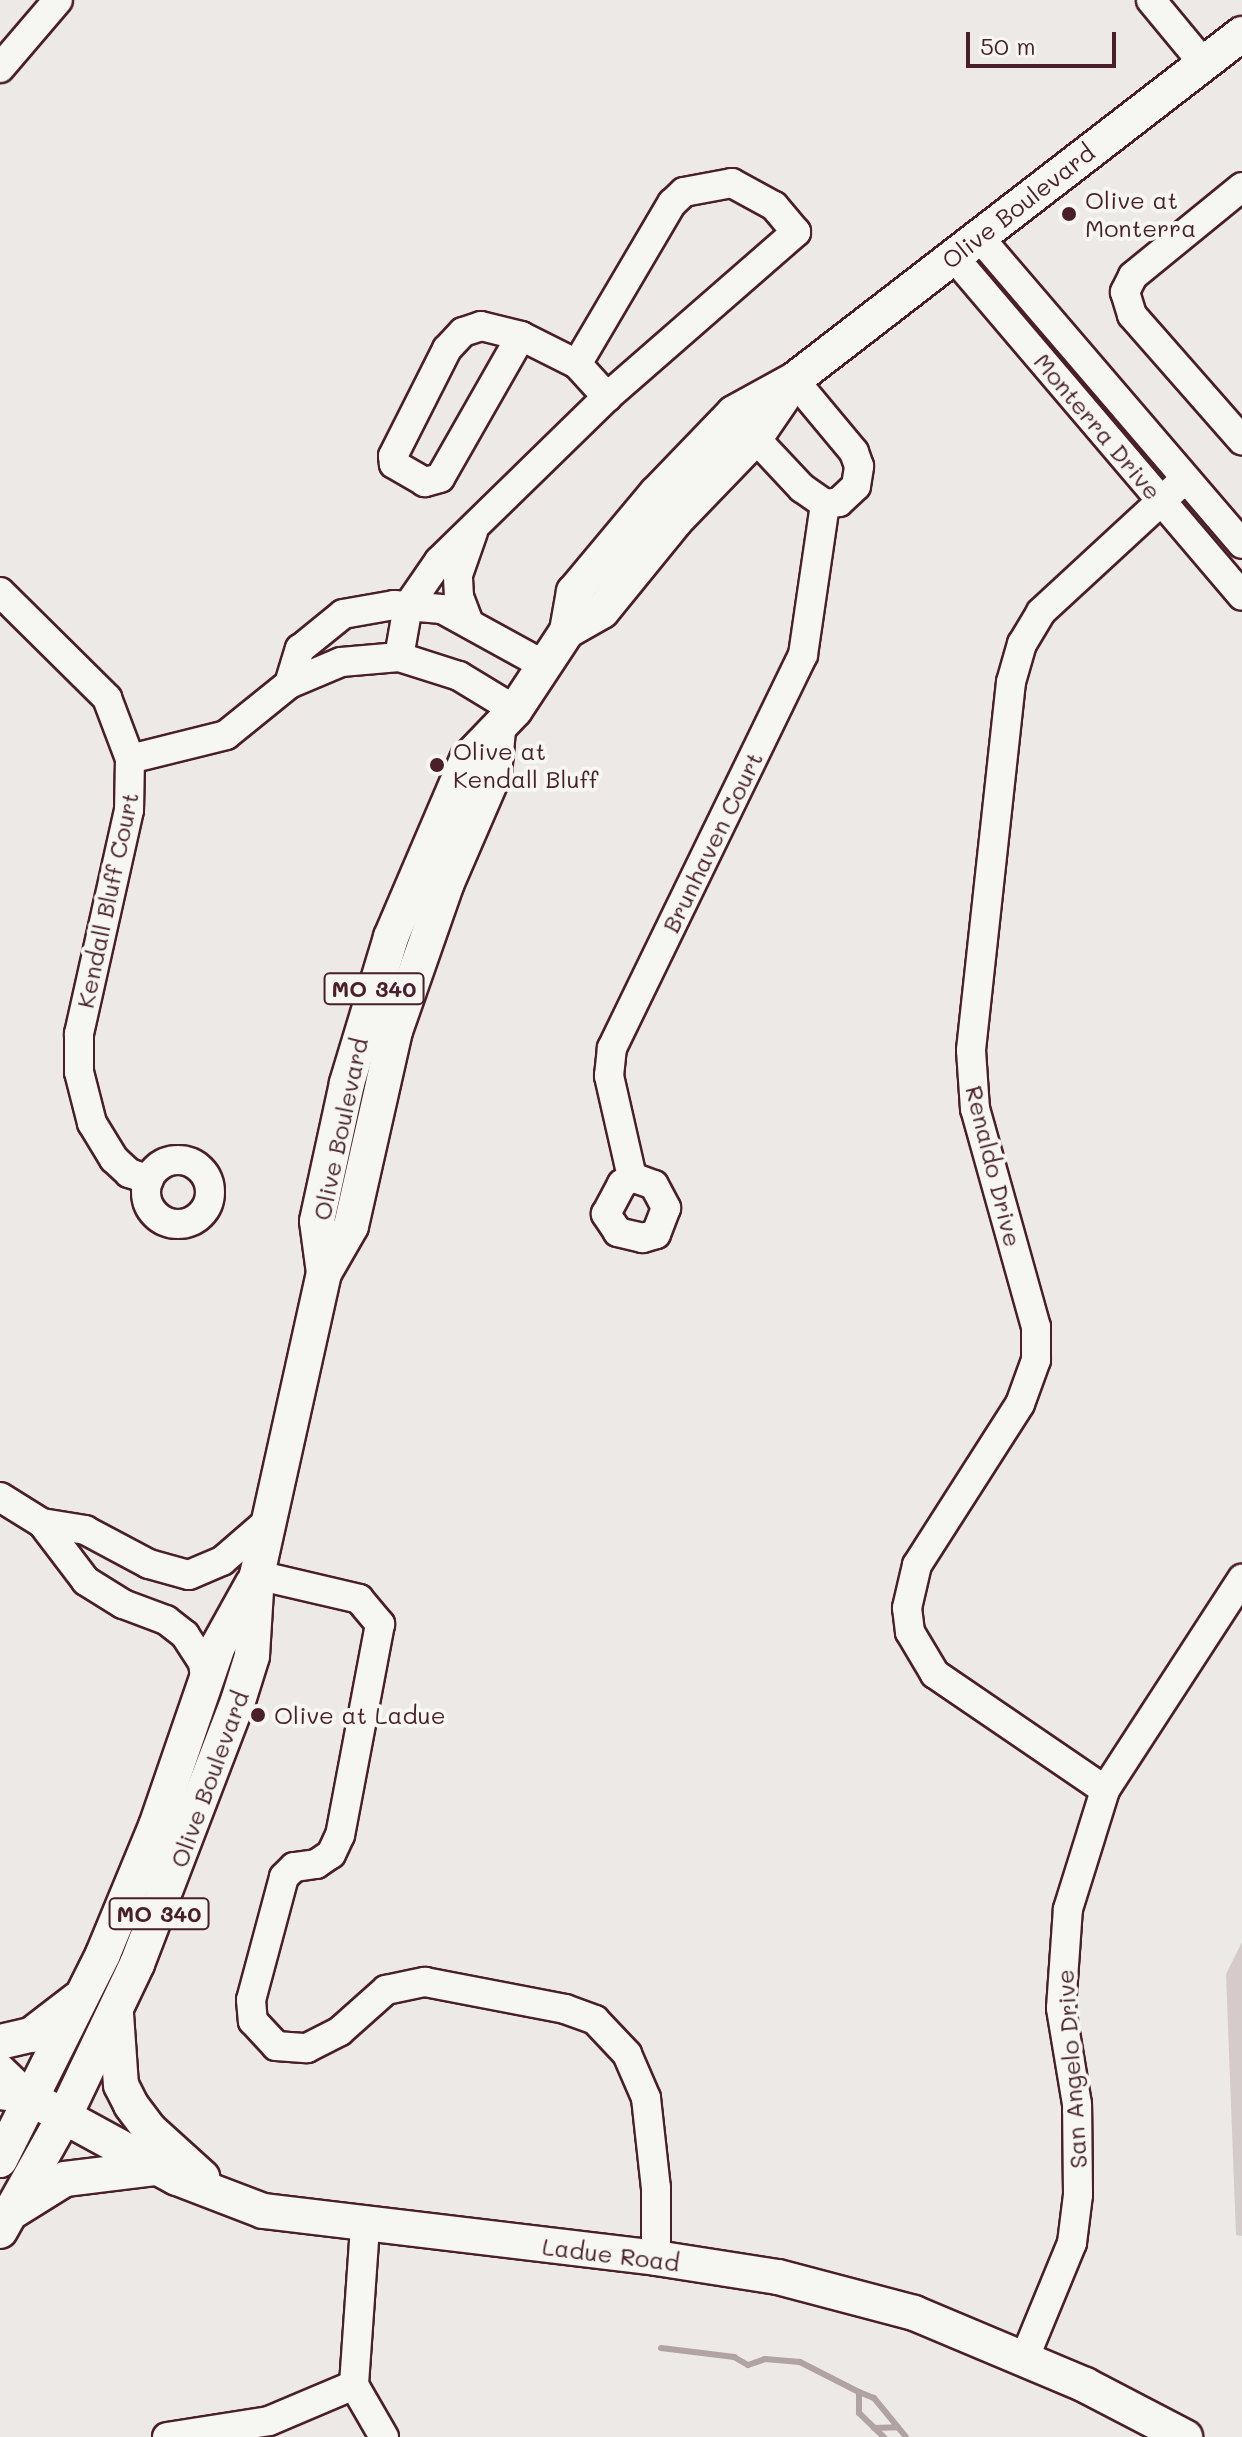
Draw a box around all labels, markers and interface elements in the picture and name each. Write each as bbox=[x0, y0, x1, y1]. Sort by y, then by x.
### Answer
scale bar bbox=[970, 16, 1120, 66]
text: 50 m bbox=[980, 30, 1036, 61]
street label: Olive Boulevard bbox=[936, 137, 1100, 275]
place label: Olive at Monterra bbox=[1085, 186, 1196, 242]
marker: Olive at Monterra bbox=[1060, 205, 1078, 223]
street label: Monterra Drive bbox=[1028, 347, 1168, 505]
place label: Olive at Kendall Bluff bbox=[453, 737, 598, 793]
street label: Brunhaven Court bbox=[656, 747, 768, 937]
marker: Olive at Kendall Bluff bbox=[428, 756, 446, 774]
street label: Kendall Bluff Court bbox=[70, 789, 144, 1011]
road number: MO 340 bbox=[322, 971, 426, 1007]
street label: Olive Boulevard bbox=[307, 1035, 373, 1223]
street label: Renaldo Drive bbox=[960, 1082, 1028, 1250]
street label: Olive Boulevard bbox=[164, 1687, 254, 1871]
place label: Olive at Ladue bbox=[274, 1701, 446, 1729]
marker: Olive at Ladue bbox=[249, 1706, 267, 1724]
road number: MO 340 bbox=[107, 1896, 211, 1932]
street label: San Angelo Drive bbox=[1050, 1968, 1092, 2170]
street label: Ladue Road bbox=[541, 2231, 681, 2277]

